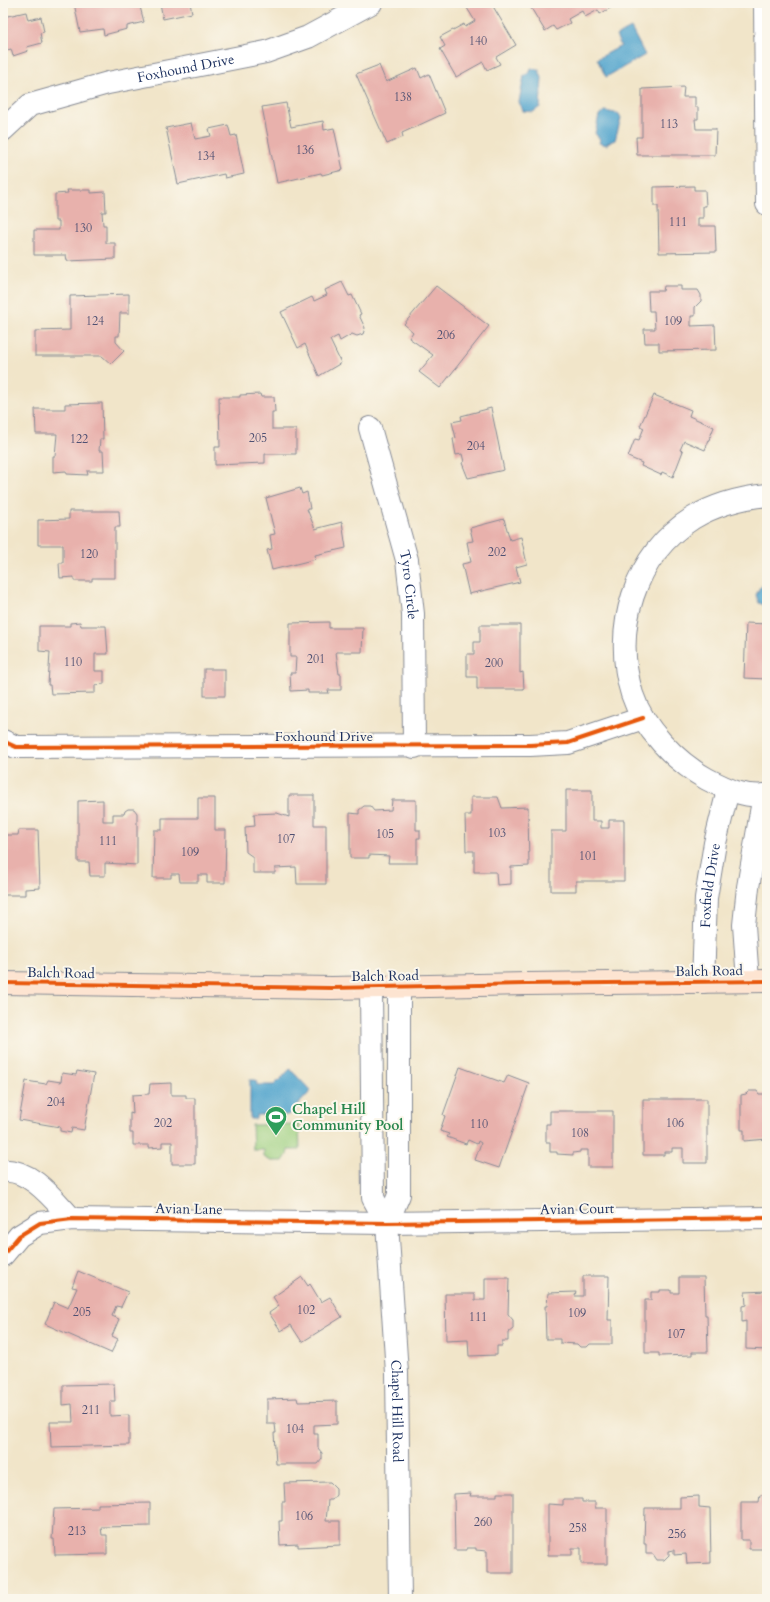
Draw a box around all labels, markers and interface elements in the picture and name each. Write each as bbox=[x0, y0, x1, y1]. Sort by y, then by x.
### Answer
house number: 140 bbox=[469, 33, 487, 49]
street label: Foxhound Drive bbox=[136, 49, 236, 87]
house number: 138 bbox=[394, 89, 412, 105]
house number: 113 bbox=[660, 116, 678, 132]
house number: 136 bbox=[296, 142, 314, 158]
house number: 134 bbox=[197, 148, 215, 164]
house number: 111 bbox=[669, 214, 687, 230]
house number: 130 bbox=[74, 220, 92, 236]
house number: 124 bbox=[86, 313, 104, 329]
house number: 109 bbox=[664, 313, 682, 329]
house number: 206 bbox=[437, 327, 455, 343]
house number: 205 bbox=[249, 430, 267, 446]
house number: 122 bbox=[70, 431, 88, 447]
house number: 204 bbox=[467, 438, 485, 454]
house number: 202 bbox=[488, 544, 506, 560]
house number: 120 bbox=[80, 546, 98, 562]
street label: Tyro Circle bbox=[395, 548, 423, 620]
house number: 201 bbox=[307, 651, 325, 667]
house number: 110 bbox=[64, 654, 82, 670]
house number: 200 bbox=[485, 655, 503, 671]
street label: Foxhound Drive bbox=[275, 727, 373, 746]
house number: 103 bbox=[488, 825, 506, 841]
house number: 105 bbox=[376, 826, 394, 842]
house number: 107 bbox=[277, 831, 295, 847]
house number: 111 bbox=[99, 833, 117, 849]
street label: Foxfield Drive bbox=[695, 842, 724, 928]
house number: 109 bbox=[181, 844, 199, 860]
house number: 101 bbox=[579, 848, 597, 864]
street label: Balch Road bbox=[675, 961, 744, 981]
street label: Balch Road bbox=[27, 963, 96, 983]
street label: Balch Road bbox=[351, 966, 420, 986]
house number: 204 bbox=[47, 1094, 65, 1110]
place label: Chapel Hill Community Pool bbox=[292, 1100, 403, 1135]
sports icon: Chapel Hill Community Pool bbox=[263, 1104, 289, 1137]
house number: 202 bbox=[154, 1115, 172, 1131]
house number: 106 bbox=[666, 1115, 684, 1131]
house number: 110 bbox=[470, 1116, 488, 1132]
house number: 108 bbox=[571, 1125, 589, 1141]
street label: Avian Lane bbox=[155, 1199, 223, 1219]
street label: Avian Court bbox=[540, 1199, 615, 1219]
house number: 102 bbox=[297, 1302, 315, 1318]
house number: 205 bbox=[73, 1304, 91, 1320]
house number: 109 bbox=[568, 1305, 586, 1321]
house number: 111 bbox=[469, 1309, 487, 1325]
house number: 107 bbox=[667, 1326, 685, 1342]
street label: Chapel Hill Road bbox=[387, 1359, 408, 1463]
house number: 211 bbox=[82, 1402, 100, 1418]
house number: 104 bbox=[286, 1421, 304, 1437]
house number: 106 bbox=[295, 1508, 313, 1524]
house number: 260 bbox=[474, 1514, 492, 1530]
house number: 258 bbox=[569, 1520, 587, 1536]
house number: 213 bbox=[68, 1523, 86, 1539]
house number: 256 bbox=[668, 1526, 686, 1542]

